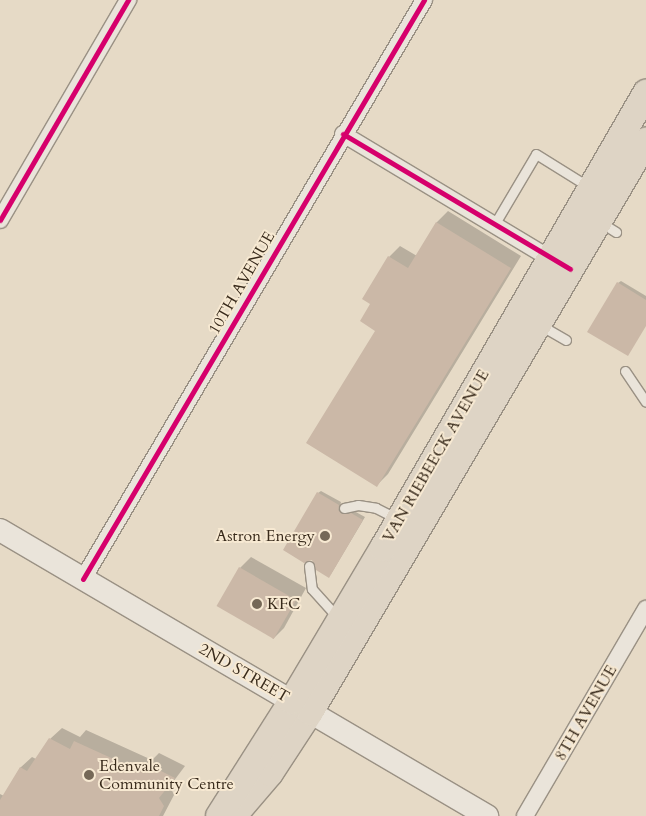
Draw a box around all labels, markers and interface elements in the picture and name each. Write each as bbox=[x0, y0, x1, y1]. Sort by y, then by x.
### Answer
street label: 10TH AVENUE bbox=[205, 228, 279, 338]
street label: VAN RIEBEECK AVENUE bbox=[379, 366, 493, 546]
place label: Astron Energy bbox=[216, 526, 315, 546]
marker: Astron Energy bbox=[319, 530, 331, 542]
place label: KFC bbox=[267, 594, 300, 614]
marker: KFC bbox=[251, 598, 263, 610]
street label: 2ND STREET bbox=[195, 639, 293, 707]
street label: 8TH AVENUE bbox=[551, 662, 621, 764]
place label: Edenvale Community Centre bbox=[99, 756, 234, 794]
marker: Edenvale Community Centre bbox=[83, 769, 95, 781]

